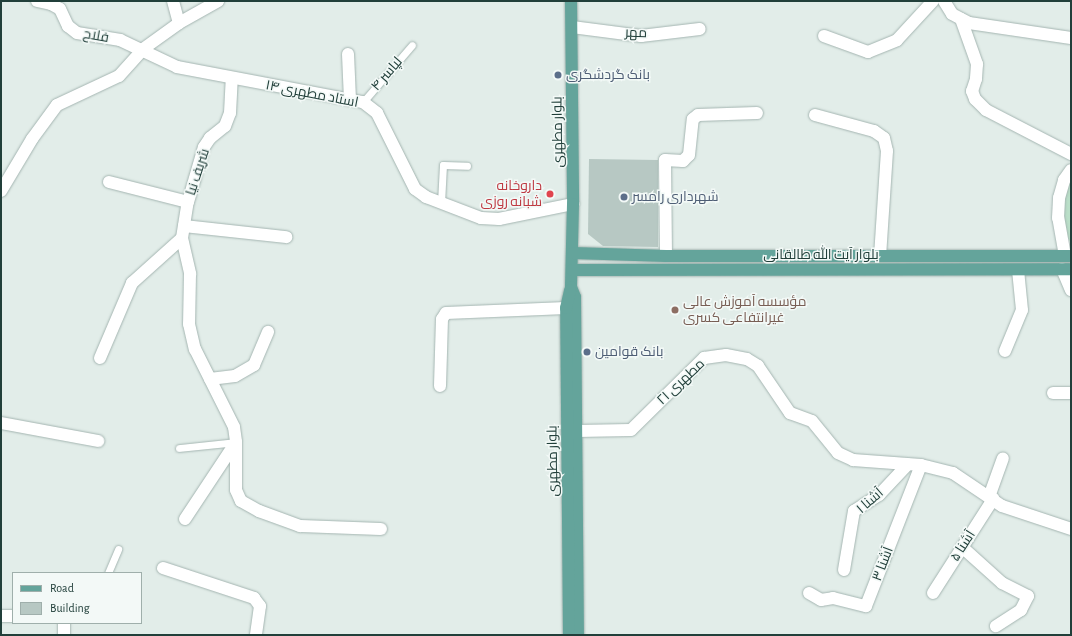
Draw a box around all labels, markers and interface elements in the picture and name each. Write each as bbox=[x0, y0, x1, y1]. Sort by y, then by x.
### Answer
street label: مهر bbox=[624, 24, 648, 42]
street label: فلاح bbox=[82, 25, 110, 47]
street label: لپاسر ۴ bbox=[368, 54, 406, 94]
place label: بانک گردشگری bbox=[566, 67, 650, 83]
marker: بانک گردشگری bbox=[553, 70, 563, 80]
street label: استاد مطهری ۱۴ bbox=[264, 77, 360, 111]
street label: بلوار مطهری bbox=[549, 96, 567, 168]
street label: شریف نیا bbox=[183, 146, 213, 198]
place label: داروخانه شبانه روزی bbox=[480, 178, 542, 210]
marker: داروخانه شبانه روزی bbox=[545, 189, 555, 199]
place label: شهرداری رامسر bbox=[632, 189, 719, 205]
marker: شهرداری رامسر bbox=[619, 192, 629, 202]
street label: بلوار آیت الله طالقانی bbox=[763, 247, 879, 263]
place label: مؤسسه آموزش عالی غیرانتفاعی کسری bbox=[683, 294, 807, 326]
marker: مؤسسه آموزش عالی غیرانتفاعی کسری bbox=[670, 305, 680, 315]
place label: بانک قوامین bbox=[595, 344, 664, 360]
marker: بانک قوامین bbox=[582, 347, 592, 357]
street label: مطهری ۲۱ bbox=[654, 356, 708, 408]
street label: بلوار مطهری bbox=[544, 425, 562, 497]
street label: آشنا ۱ bbox=[853, 485, 887, 517]
street label: آشنا ۵ bbox=[947, 527, 979, 565]
street label: آشنا ۳ bbox=[869, 544, 897, 584]
legend bbox=[12, 572, 142, 624]
text: Road bbox=[50, 582, 74, 594]
text: Building bbox=[50, 602, 90, 614]

